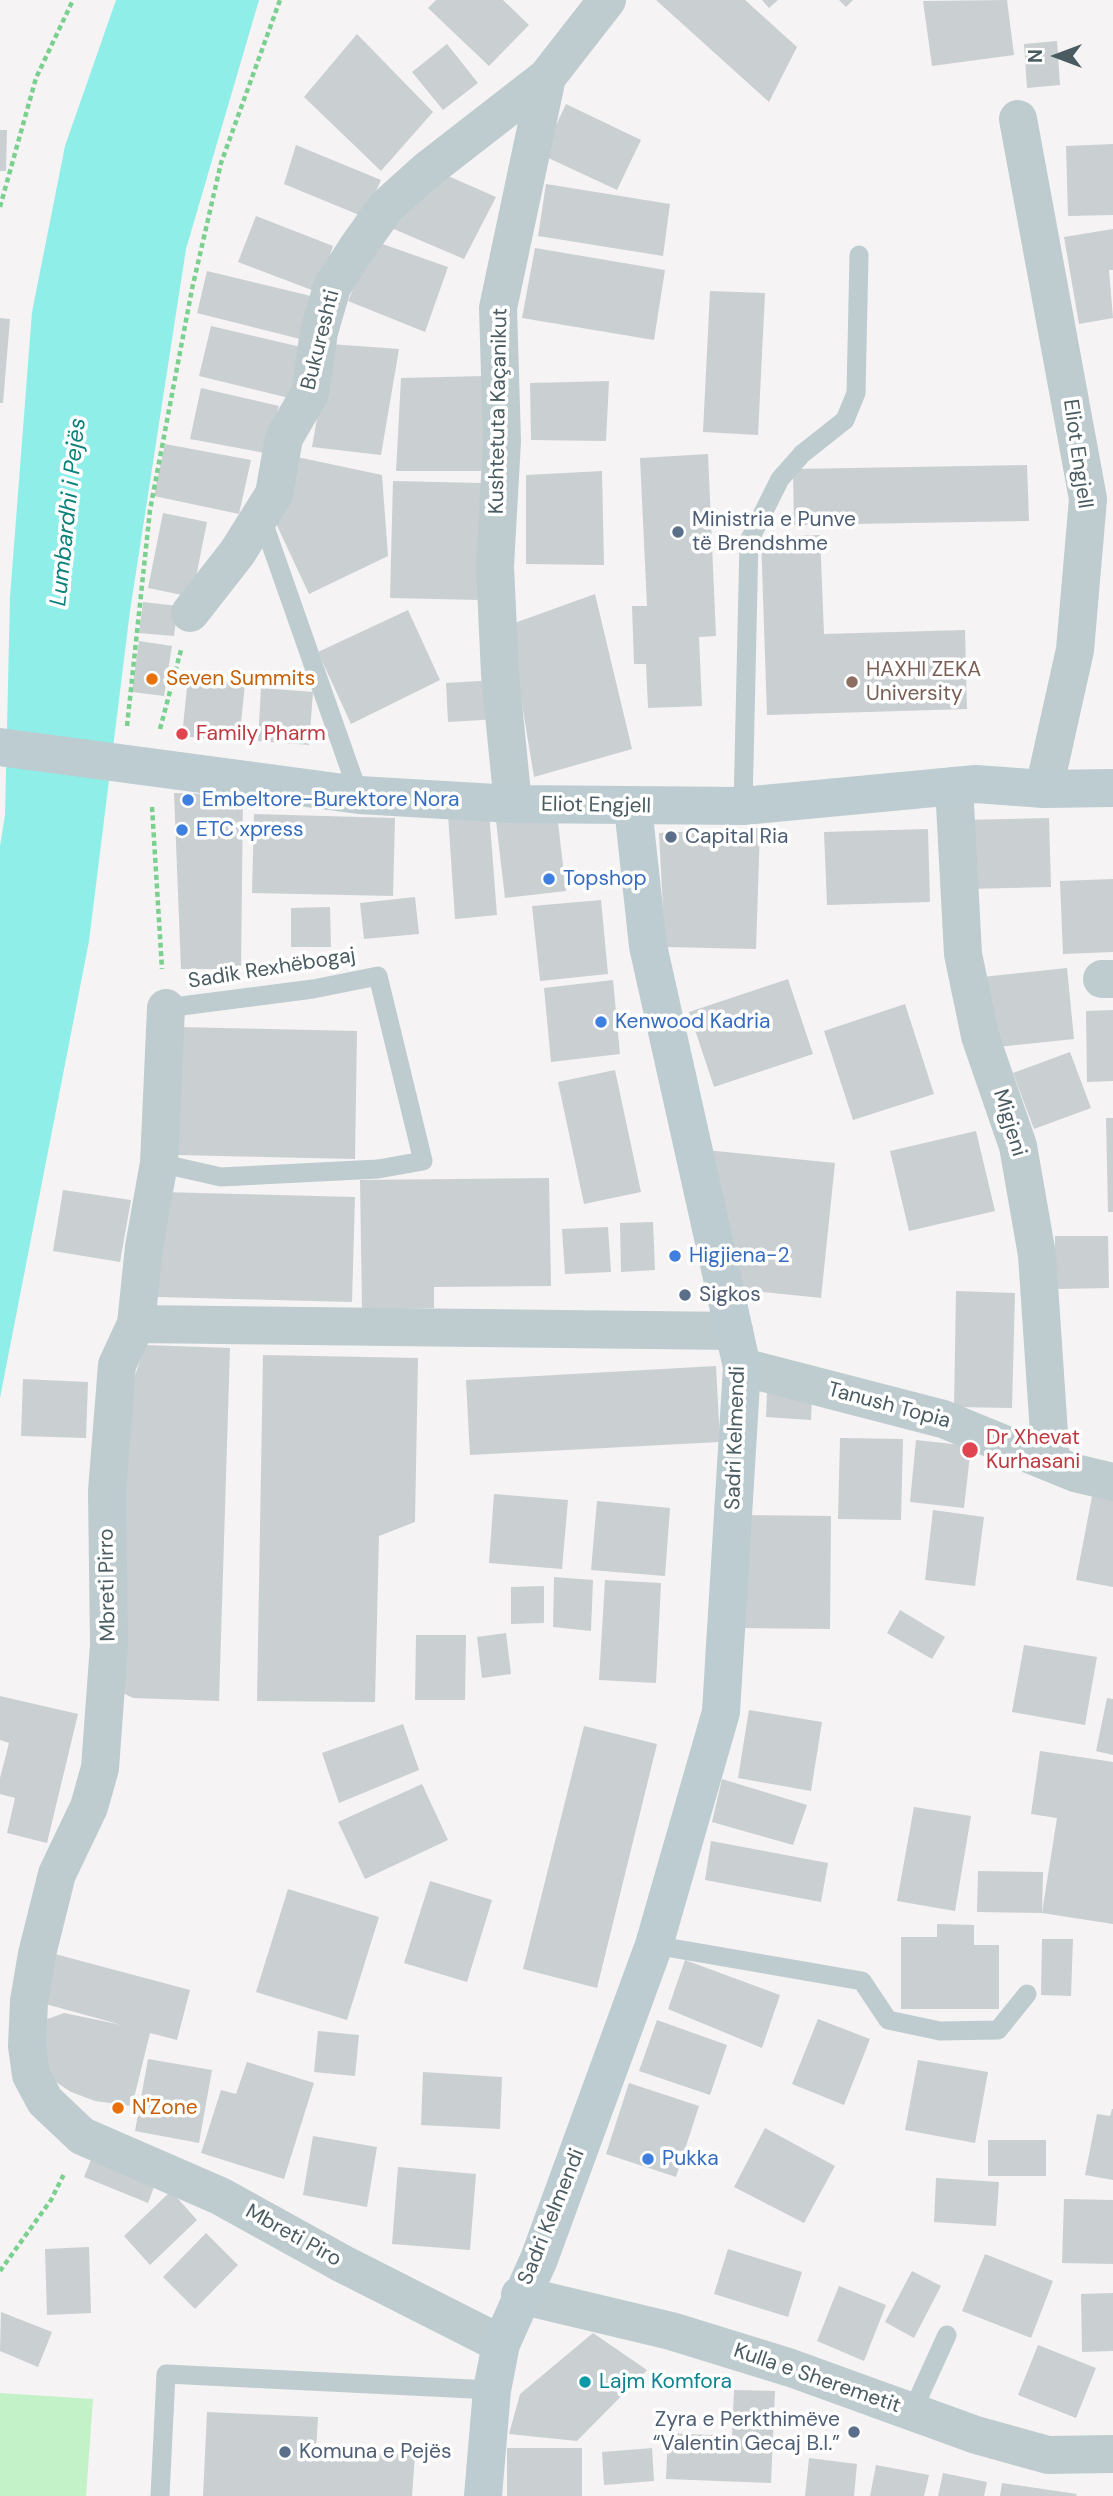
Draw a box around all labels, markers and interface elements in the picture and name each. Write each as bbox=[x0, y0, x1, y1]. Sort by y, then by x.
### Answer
north arrow bbox=[1022, 21, 1092, 91]
text: N bbox=[1023, 49, 1048, 63]
street label: Bukureshti bbox=[296, 287, 346, 393]
street label: Kushtetuta Kaçanikut bbox=[485, 308, 513, 514]
street label: Eliot Engjell bbox=[1057, 398, 1097, 510]
water label: Lumbardhi i Pejës bbox=[45, 417, 93, 607]
place label: Ministria e Punve të Brendshme bbox=[692, 507, 856, 557]
marker: Ministria e Punve të Brendshme bbox=[670, 524, 686, 540]
place label: HAXHI ZEKA University bbox=[866, 657, 981, 707]
place label: Seven Summits bbox=[166, 666, 315, 692]
marker: Seven Summits bbox=[144, 671, 160, 687]
marker: HAXHI ZEKA University bbox=[844, 674, 860, 690]
place label: Family Pharm bbox=[196, 721, 326, 747]
marker: Family Pharm bbox=[174, 726, 190, 742]
place label: Embeltore-Burektore Nora bbox=[202, 787, 459, 813]
marker: Embeltore-Burektore Nora bbox=[180, 792, 196, 808]
street label: Eliot Engjell bbox=[541, 792, 651, 820]
place label: ETC xpress bbox=[196, 817, 303, 843]
marker: ETC xpress bbox=[174, 822, 190, 838]
place label: Capital Ria bbox=[685, 824, 789, 850]
marker: Capital Ria bbox=[663, 829, 679, 845]
place label: Topshop bbox=[563, 866, 647, 892]
marker: Topshop bbox=[541, 871, 557, 887]
street label: Sadik Rexhëbogaj bbox=[187, 943, 357, 995]
place label: Kenwood Kadria bbox=[615, 1009, 770, 1035]
marker: Kenwood Kadria bbox=[593, 1014, 609, 1030]
street label: Migjeni bbox=[987, 1086, 1031, 1160]
place label: Higjiena-2 bbox=[689, 1243, 789, 1269]
marker: Higjiena-2 bbox=[667, 1248, 683, 1264]
place label: Sigkos bbox=[699, 1282, 761, 1308]
marker: Sigkos bbox=[677, 1287, 693, 1303]
street label: Sadri Kelmendi bbox=[721, 1365, 751, 1511]
street label: Tanush Topia bbox=[825, 1378, 953, 1434]
place label: Dr Xhevat Kurhasani bbox=[986, 1425, 1080, 1475]
marker: Dr Xhevat Kurhasani bbox=[960, 1440, 980, 1460]
street label: Mbreti Pirro bbox=[94, 1528, 122, 1642]
place label: N'Zone bbox=[132, 2095, 198, 2121]
marker: N'Zone bbox=[110, 2100, 126, 2116]
street label: Sadri Kelmendi bbox=[513, 2145, 591, 2289]
place label: Pukka bbox=[662, 2146, 719, 2172]
marker: Pukka bbox=[640, 2151, 656, 2167]
street label: Mbreti Piro bbox=[241, 2199, 345, 2273]
street label: Kulla e Sheremetit bbox=[730, 2339, 904, 2419]
place label: Lajm Komfora bbox=[599, 2369, 732, 2395]
marker: Lajm Komfora bbox=[577, 2374, 593, 2390]
place label: Zyra e Perkthimëve “Valentin Gecaj B.I.” bbox=[653, 2407, 840, 2457]
marker: Zyra e Perkthimëve “Valentin Gecaj B.I.” bbox=[846, 2424, 862, 2440]
place label: Komuna e Pejës bbox=[299, 2439, 451, 2465]
marker: Komuna e Pejës bbox=[277, 2444, 293, 2460]

